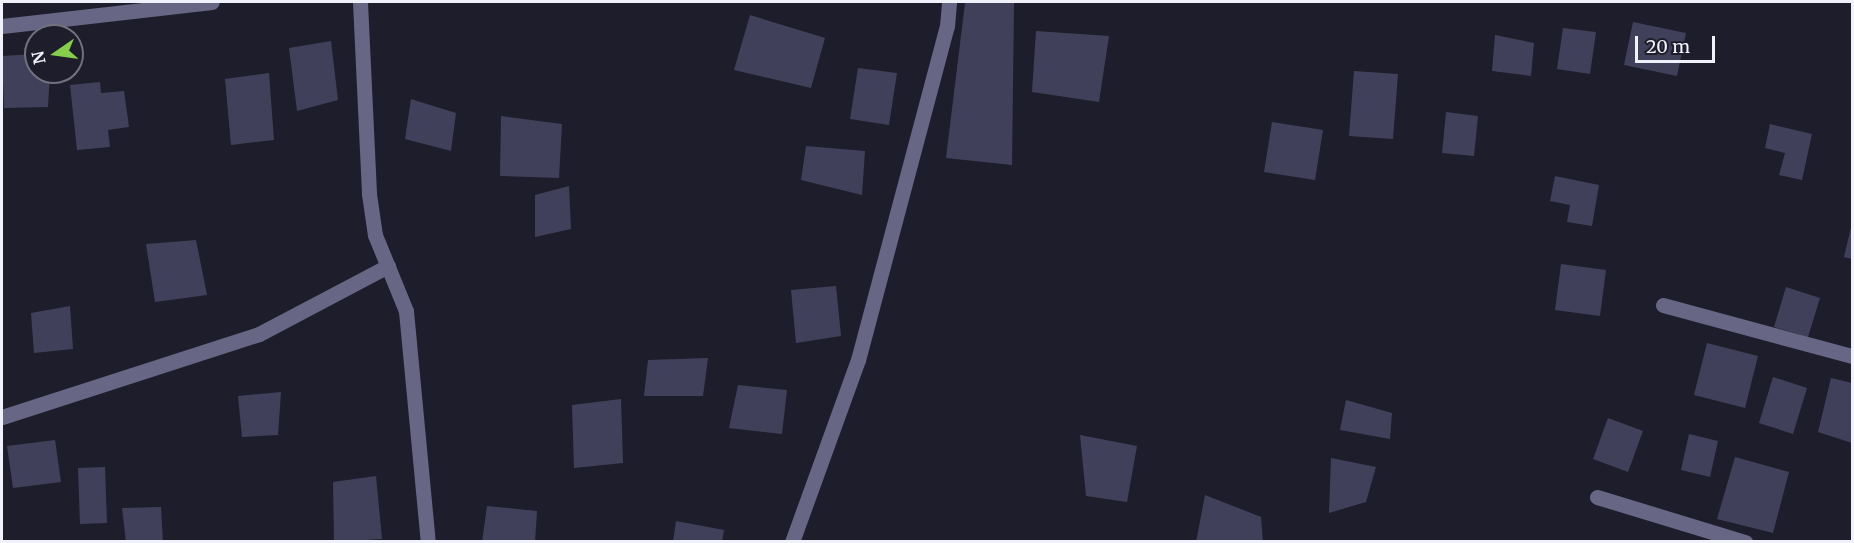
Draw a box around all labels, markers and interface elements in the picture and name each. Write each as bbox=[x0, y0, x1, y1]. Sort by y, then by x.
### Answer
north arrow bbox=[24, 24, 84, 84]
scale bar bbox=[1638, 24, 1718, 62]
text: 20 m bbox=[1646, 35, 1690, 58]
text: N bbox=[27, 49, 50, 66]

